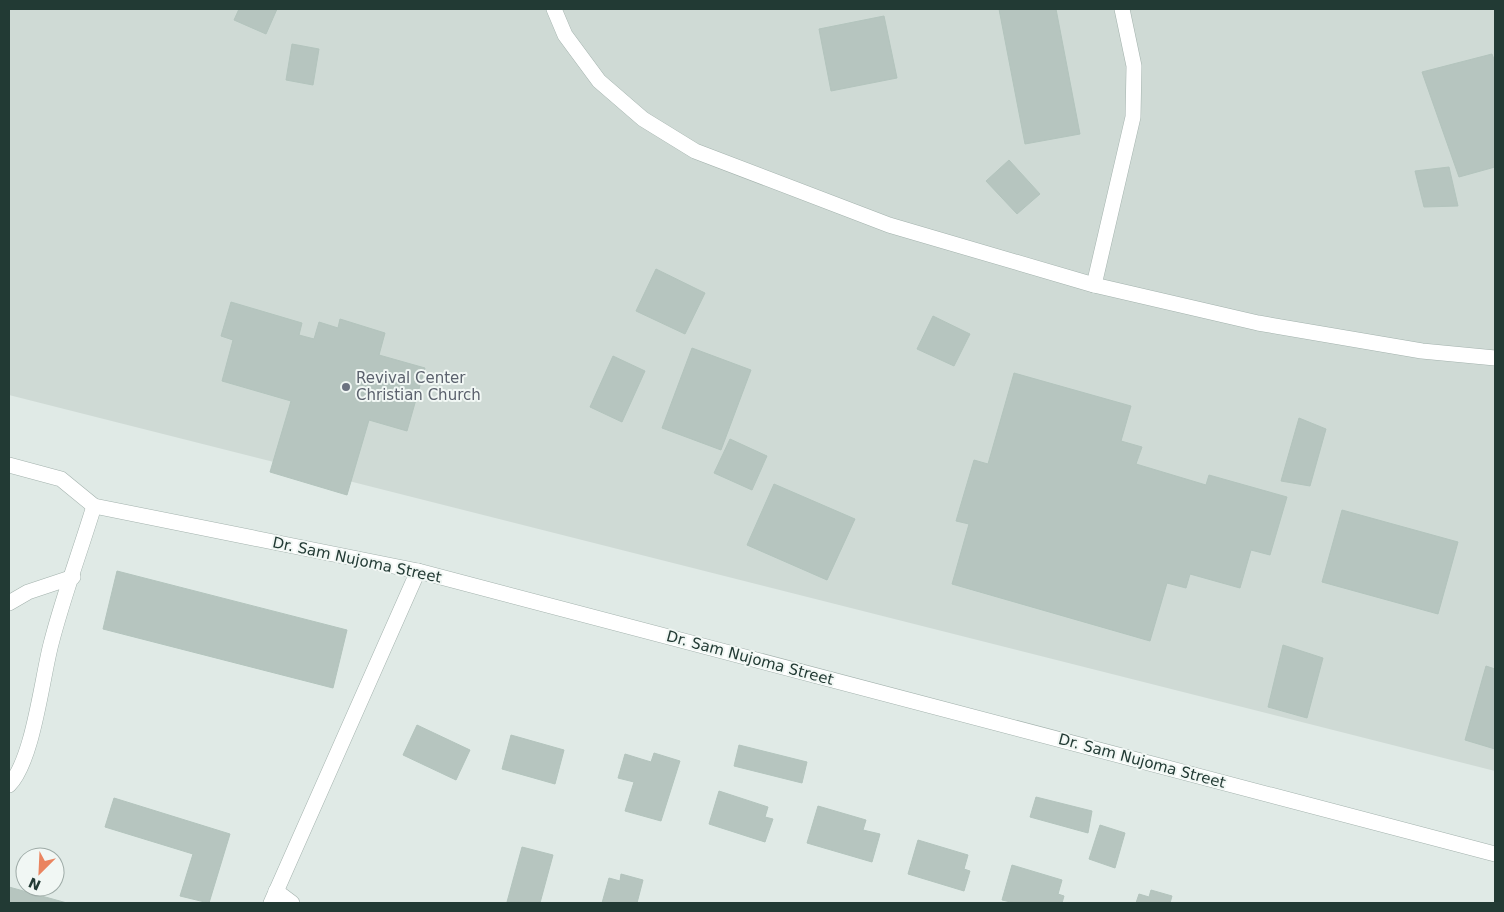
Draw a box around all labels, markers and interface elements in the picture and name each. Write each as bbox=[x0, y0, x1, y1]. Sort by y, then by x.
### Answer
place label: Revival Center Christian Church bbox=[356, 369, 481, 404]
marker: Revival Center Christian Church bbox=[340, 381, 352, 393]
street label: Dr. Sam Nujoma Street bbox=[271, 533, 443, 587]
street label: Dr. Sam Nujoma Street bbox=[665, 627, 836, 689]
street label: Dr. Sam Nujoma Street bbox=[1057, 730, 1228, 792]
north arrow bbox=[15, 847, 65, 897]
text: N bbox=[26, 874, 43, 894]

